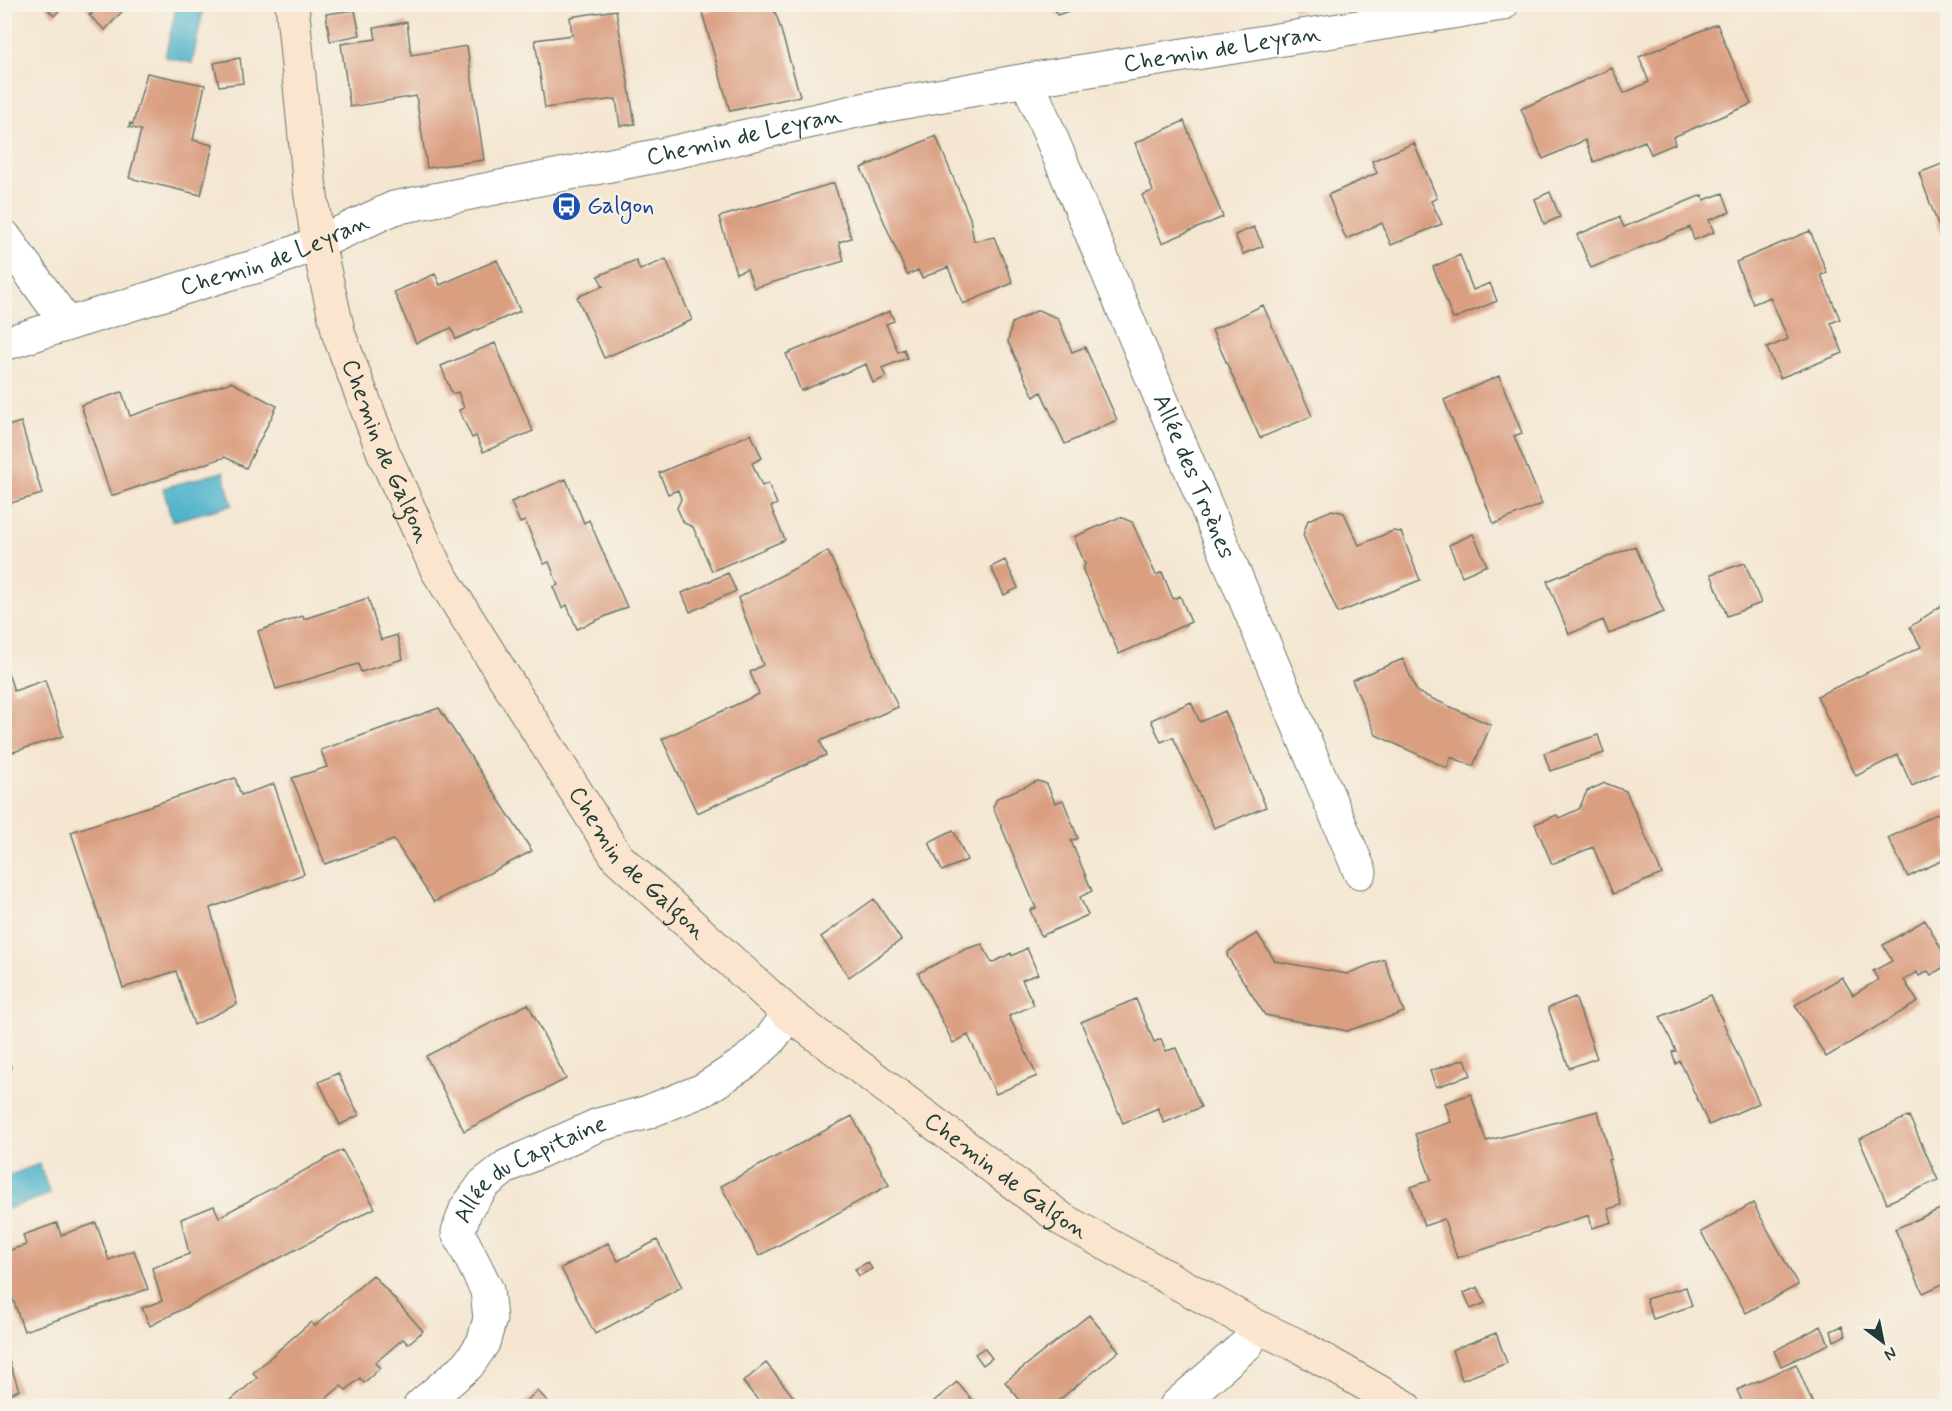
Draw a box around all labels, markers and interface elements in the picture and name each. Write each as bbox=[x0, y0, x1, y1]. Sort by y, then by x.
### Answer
street label: Chemin de Leyran bbox=[1121, 18, 1323, 80]
street label: Chemin de Leyran bbox=[644, 99, 845, 173]
bus stop icon: Galgon bbox=[550, 190, 582, 222]
place label: Galgon bbox=[587, 191, 654, 224]
street label: Chemin de Leyran bbox=[176, 206, 374, 303]
street label: Chemin de Galgon bbox=[334, 355, 438, 548]
street label: Allée des Troènes bbox=[1145, 389, 1242, 564]
street label: Chemin de Galgon bbox=[561, 781, 713, 947]
street label: Chemin de Galgon bbox=[918, 1105, 1094, 1246]
street label: Allée du Capitaine bbox=[447, 1108, 610, 1227]
north arrow bbox=[1853, 1312, 1913, 1372]
text: N bbox=[1880, 1342, 1900, 1365]

